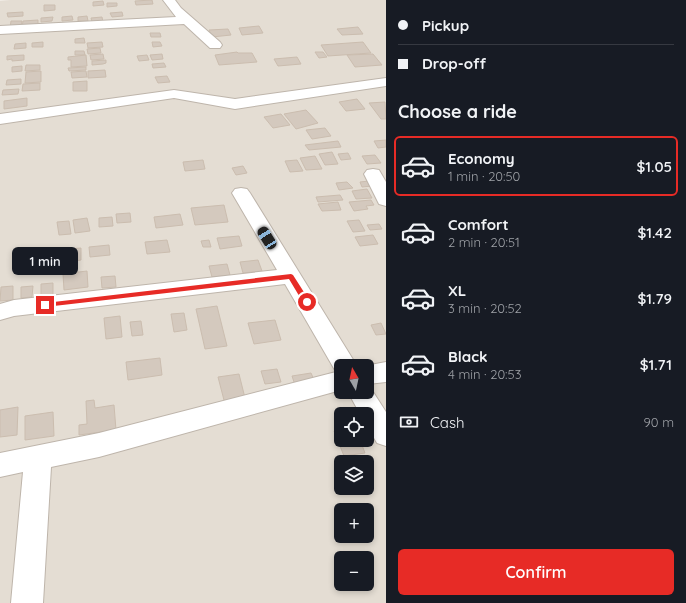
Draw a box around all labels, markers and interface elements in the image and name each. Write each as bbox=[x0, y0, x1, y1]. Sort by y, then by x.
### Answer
text: Pickup bbox=[422, 16, 469, 35]
text: Drop-off bbox=[422, 54, 486, 73]
text: Choose a ride bbox=[398, 100, 517, 123]
icon: car bbox=[400, 148, 436, 184]
text: Economy bbox=[448, 149, 515, 168]
text: $1.05 bbox=[636, 157, 672, 176]
text: 1 min · 20:50 bbox=[448, 168, 520, 184]
icon: car bbox=[400, 214, 436, 250]
text: Comfort bbox=[448, 215, 509, 234]
text: $1.42 bbox=[638, 223, 672, 242]
car bbox=[256, 225, 278, 251]
text: 2 min · 20:51 bbox=[448, 234, 520, 250]
callout: 1 min bbox=[12, 247, 78, 275]
text: 1 min bbox=[29, 253, 61, 269]
icon: car bbox=[400, 280, 436, 316]
text: XL bbox=[448, 281, 466, 300]
text: $1.79 bbox=[638, 289, 672, 308]
route start bbox=[298, 293, 316, 311]
route end bbox=[36, 296, 54, 314]
text: 3 min · 20:52 bbox=[448, 300, 522, 316]
icon: car bbox=[400, 346, 436, 382]
text: Black bbox=[448, 347, 488, 366]
text: $1.71 bbox=[640, 355, 672, 374]
north arrow bbox=[334, 359, 374, 399]
map controls bbox=[334, 359, 374, 591]
text: 4 min · 20:53 bbox=[448, 366, 521, 382]
button: locate bbox=[334, 407, 374, 447]
icon: cash bbox=[398, 411, 420, 433]
text: Cash bbox=[430, 413, 464, 432]
text: 90 m bbox=[644, 414, 674, 430]
button: layers bbox=[334, 455, 374, 495]
button: + bbox=[334, 503, 374, 543]
button: Confirm bbox=[398, 549, 674, 595]
button: − bbox=[334, 551, 374, 591]

